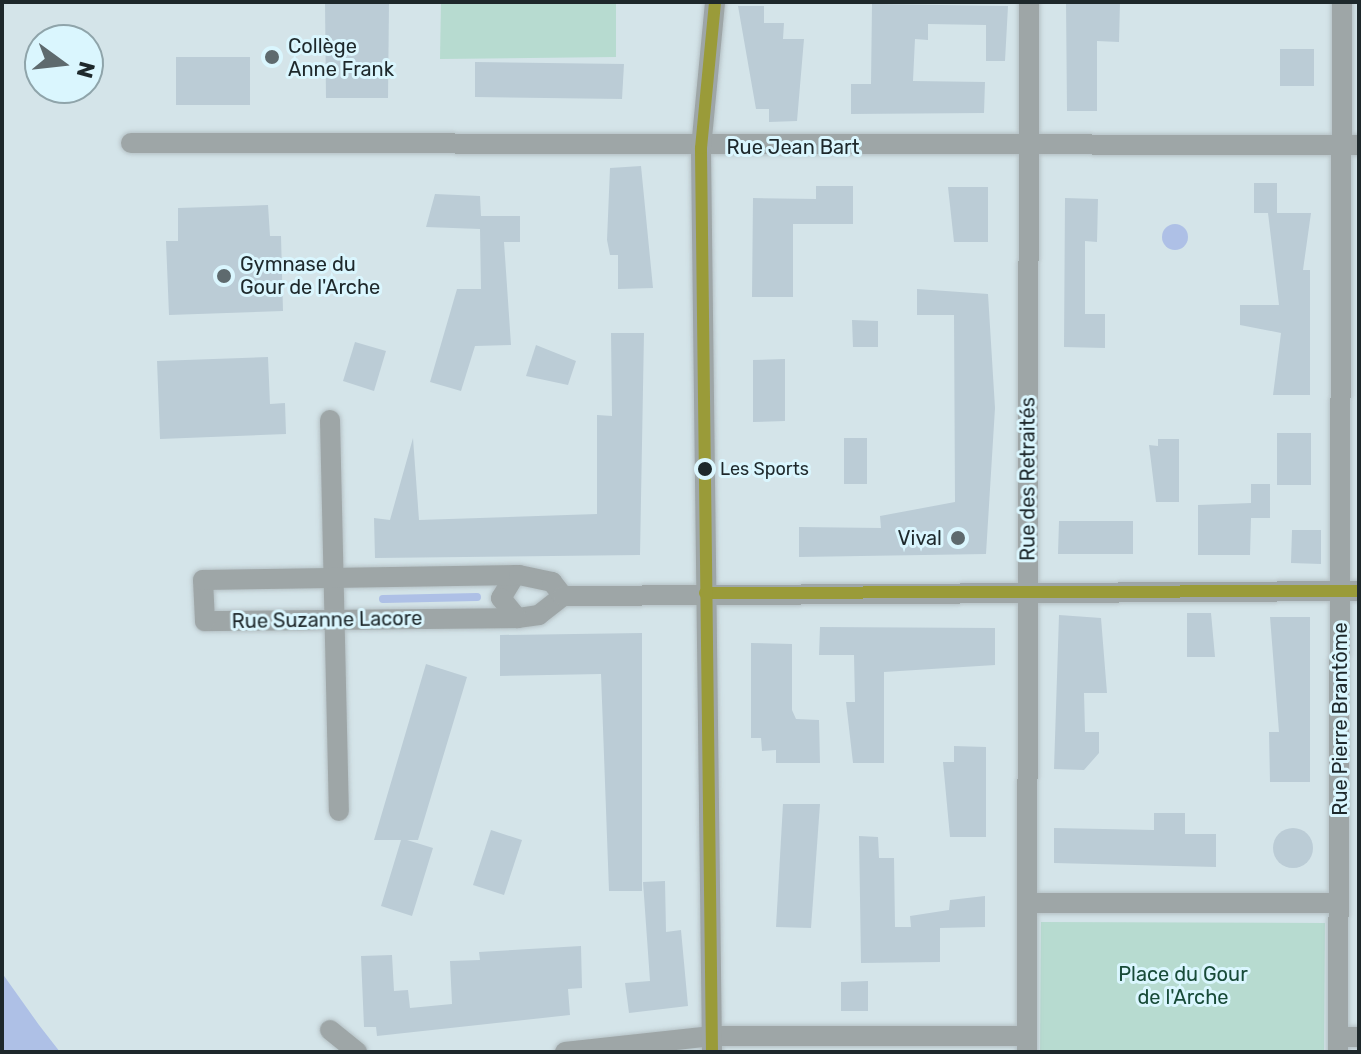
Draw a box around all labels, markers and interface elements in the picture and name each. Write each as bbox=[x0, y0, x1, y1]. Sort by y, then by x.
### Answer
north arrow bbox=[24, 24, 104, 104]
place label: Collège Anne Frank bbox=[288, 34, 394, 81]
marker: Collège Anne Frank bbox=[263, 48, 281, 66]
text: N bbox=[71, 59, 101, 81]
street label: Rue Jean Bart bbox=[727, 135, 859, 159]
place label: Gymnase du Gour de l'Arche bbox=[240, 252, 381, 299]
marker: Gymnase du Gour de l'Arche bbox=[215, 267, 233, 285]
street label: Rue des Retraités bbox=[1016, 397, 1040, 561]
place label: Les Sports bbox=[720, 458, 809, 480]
marker: Les Sports bbox=[697, 461, 713, 477]
place label: Vival bbox=[898, 526, 942, 550]
marker: Vival bbox=[949, 529, 967, 547]
street label: Rue Suzanne Lacore bbox=[231, 606, 423, 634]
street label: Rue Pierre Brantôme bbox=[1328, 622, 1352, 816]
park label: Place du Gour de l'Arche bbox=[1118, 963, 1248, 1010]

